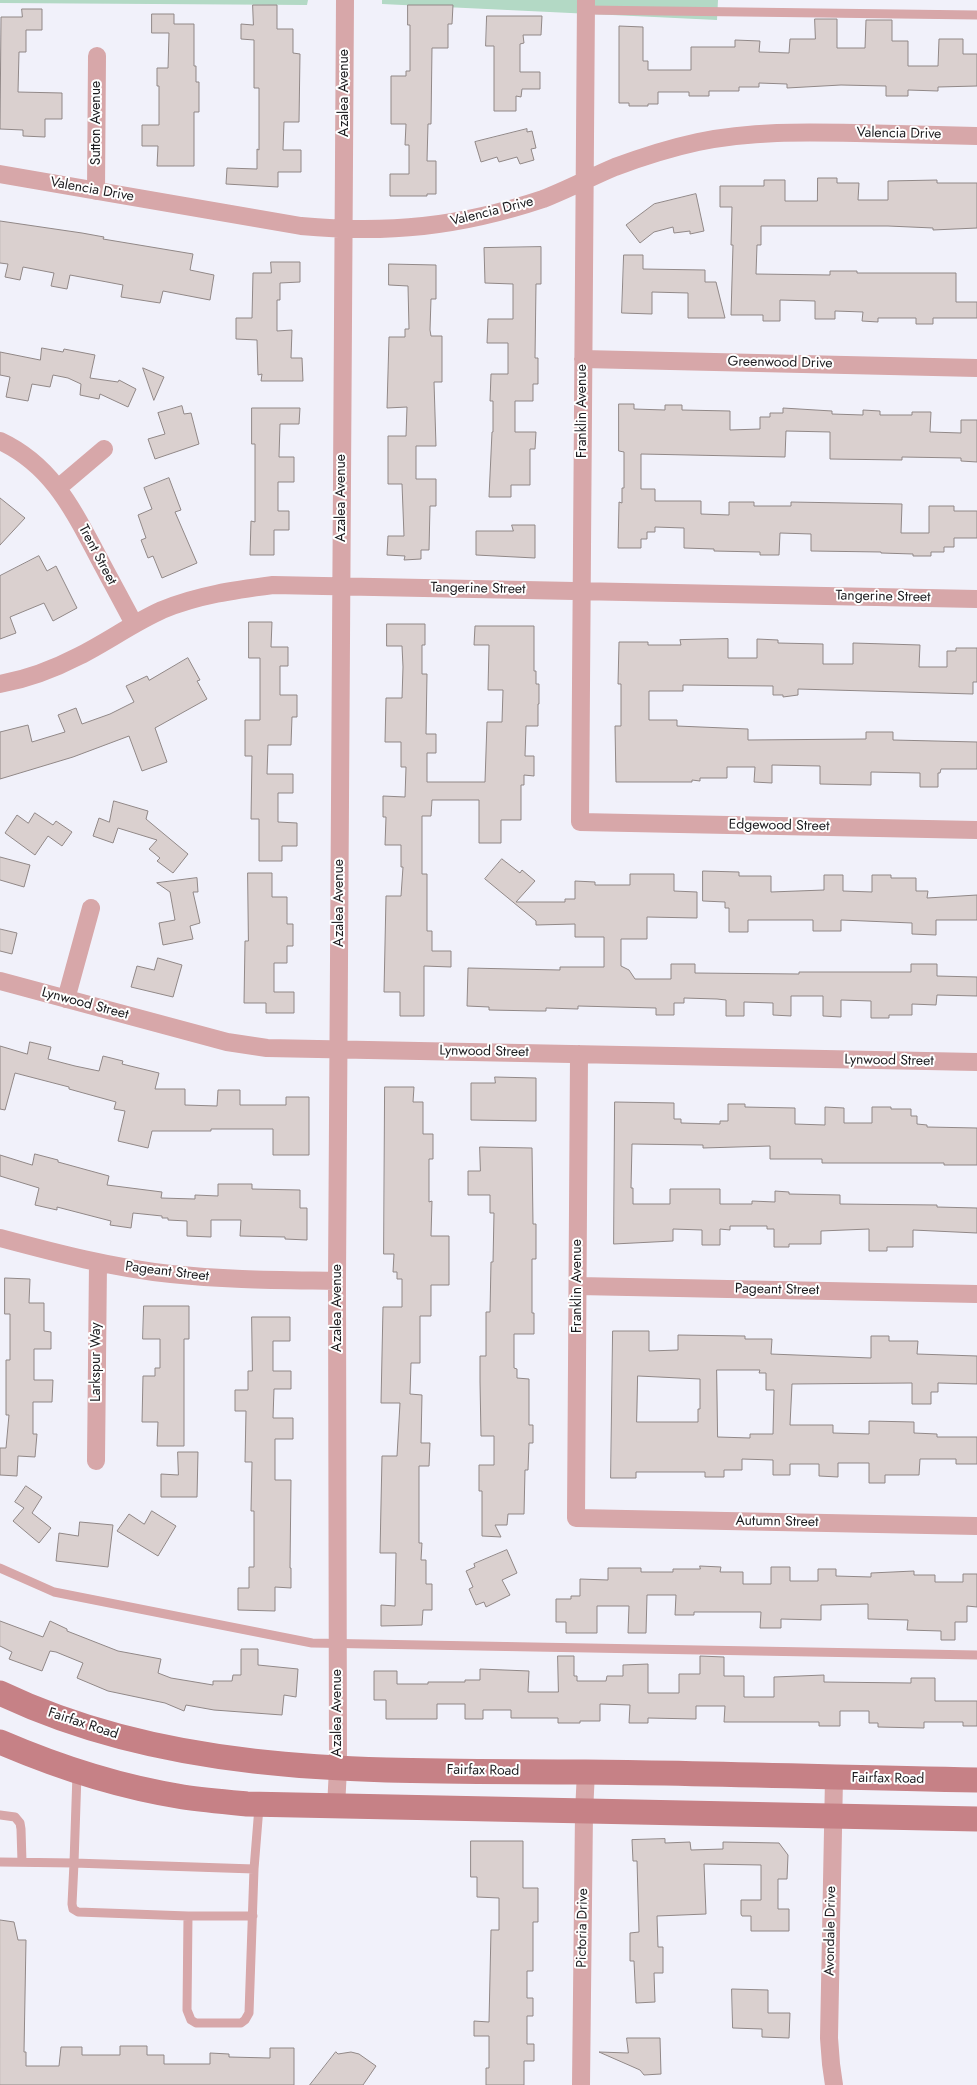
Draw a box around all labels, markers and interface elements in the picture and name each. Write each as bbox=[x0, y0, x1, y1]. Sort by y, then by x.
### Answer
street label: Azalea Avenue bbox=[337, 49, 353, 137]
street label: Sutton Avenue bbox=[89, 81, 105, 165]
street label: Valencia Drive bbox=[856, 125, 942, 143]
street label: Valencia Drive bbox=[49, 174, 135, 206]
street label: Valencia Drive bbox=[449, 194, 535, 230]
street label: Greenwood Drive bbox=[727, 354, 833, 372]
street label: Franklin Avenue bbox=[575, 364, 591, 458]
street label: Azalea Avenue bbox=[334, 454, 350, 542]
street label: Trent Street bbox=[74, 522, 120, 588]
street label: Tangerine Street bbox=[430, 580, 526, 598]
street label: Tangerine Street bbox=[835, 588, 931, 606]
street label: Edgewood Street bbox=[728, 817, 830, 835]
street label: Azalea Avenue bbox=[332, 859, 348, 947]
street label: Lynwood Street bbox=[40, 984, 130, 1024]
street label: Lynwood Street bbox=[439, 1043, 529, 1061]
street label: Lynwood Street bbox=[844, 1052, 934, 1070]
street label: Franklin Avenue bbox=[570, 1239, 586, 1333]
street label: Pageant Street bbox=[124, 1259, 210, 1285]
street label: Azalea Avenue bbox=[330, 1264, 346, 1352]
street label: Pageant Street bbox=[735, 1281, 819, 1299]
street label: Larkspur Way bbox=[89, 1322, 105, 1402]
street label: Autumn Street bbox=[735, 1513, 819, 1531]
street label: Azalea Avenue bbox=[330, 1669, 346, 1757]
street label: Fairfax Road bbox=[46, 1705, 120, 1743]
street label: Fairfax Road bbox=[446, 1762, 520, 1780]
street label: Fairfax Road bbox=[851, 1770, 925, 1788]
street label: Avondale Drive bbox=[822, 1886, 840, 1976]
street label: Pictoria Drive bbox=[574, 1888, 592, 1968]

